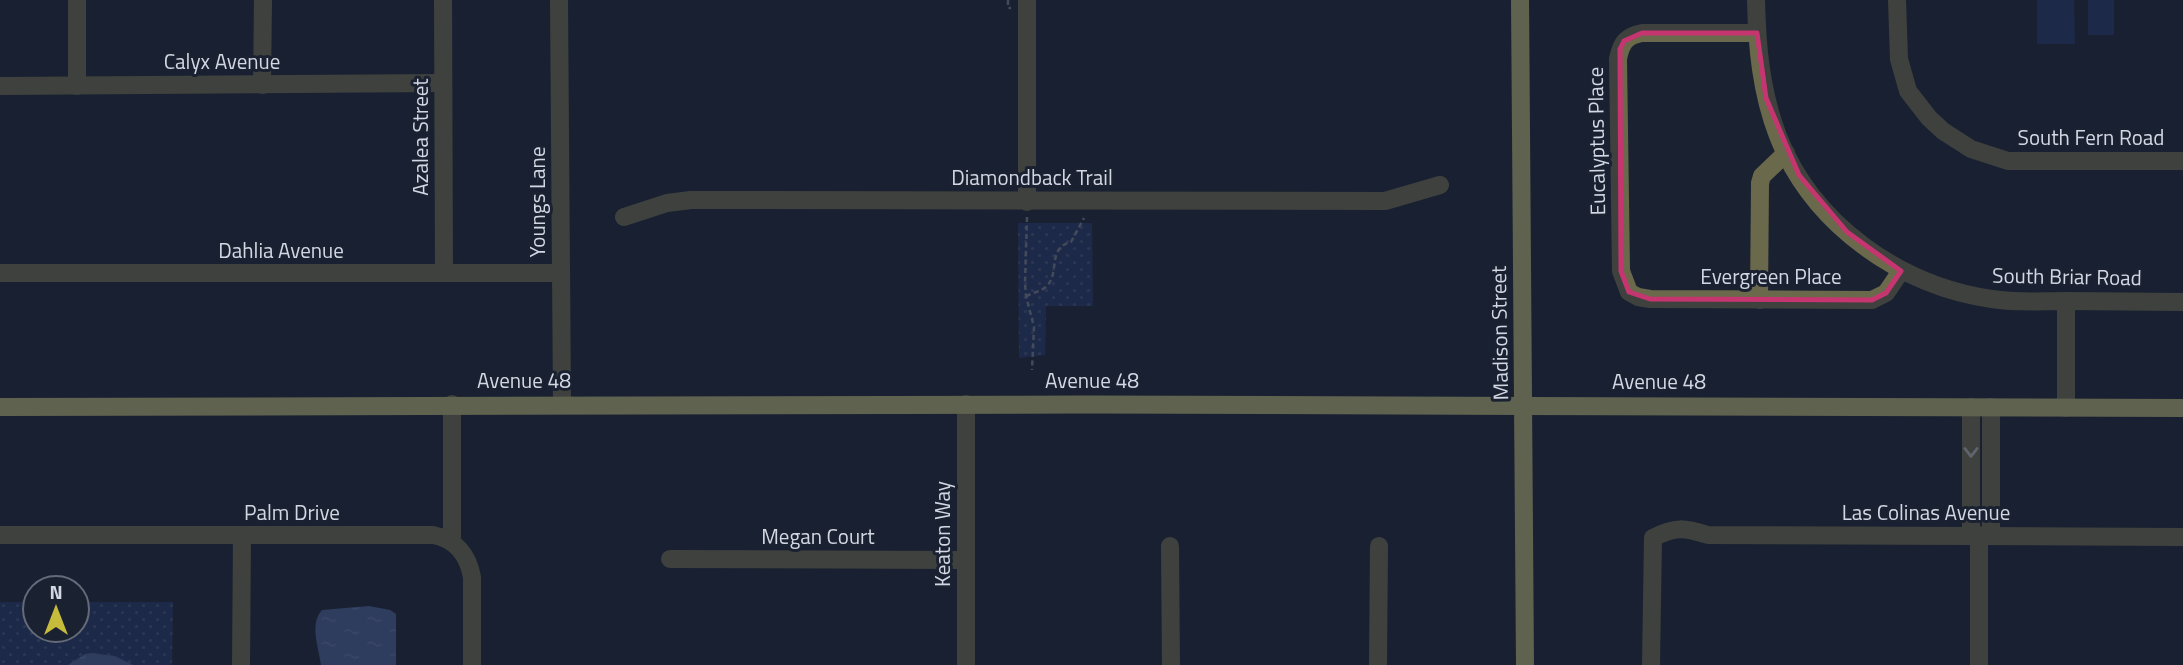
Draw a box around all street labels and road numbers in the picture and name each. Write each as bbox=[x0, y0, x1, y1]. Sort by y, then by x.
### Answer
street label: Calyx Avenue bbox=[164, 45, 280, 77]
street label: Eucalyptus Place bbox=[1579, 66, 1613, 216]
street label: Azalea Street bbox=[404, 78, 436, 196]
street label: South Fern Road bbox=[2018, 121, 2164, 153]
street label: Youngs Lane bbox=[521, 147, 553, 258]
street label: Diamondback Trail bbox=[951, 161, 1113, 193]
street label: Dahlia Avenue bbox=[218, 234, 344, 266]
street label: South Briar Road bbox=[1992, 259, 2142, 293]
street label: Evergreen Place bbox=[1700, 260, 1842, 292]
street label: Madison Street bbox=[1482, 265, 1516, 401]
street label: Avenue 48 bbox=[477, 364, 571, 396]
street label: Avenue 48 bbox=[1045, 364, 1139, 396]
street label: Avenue 48 bbox=[1612, 365, 1706, 397]
street label: Keaton Way bbox=[926, 481, 958, 587]
street label: Palm Drive bbox=[244, 496, 340, 528]
street label: Las Colinas Avenue bbox=[1842, 496, 2010, 528]
street label: Megan Court bbox=[761, 520, 875, 552]

